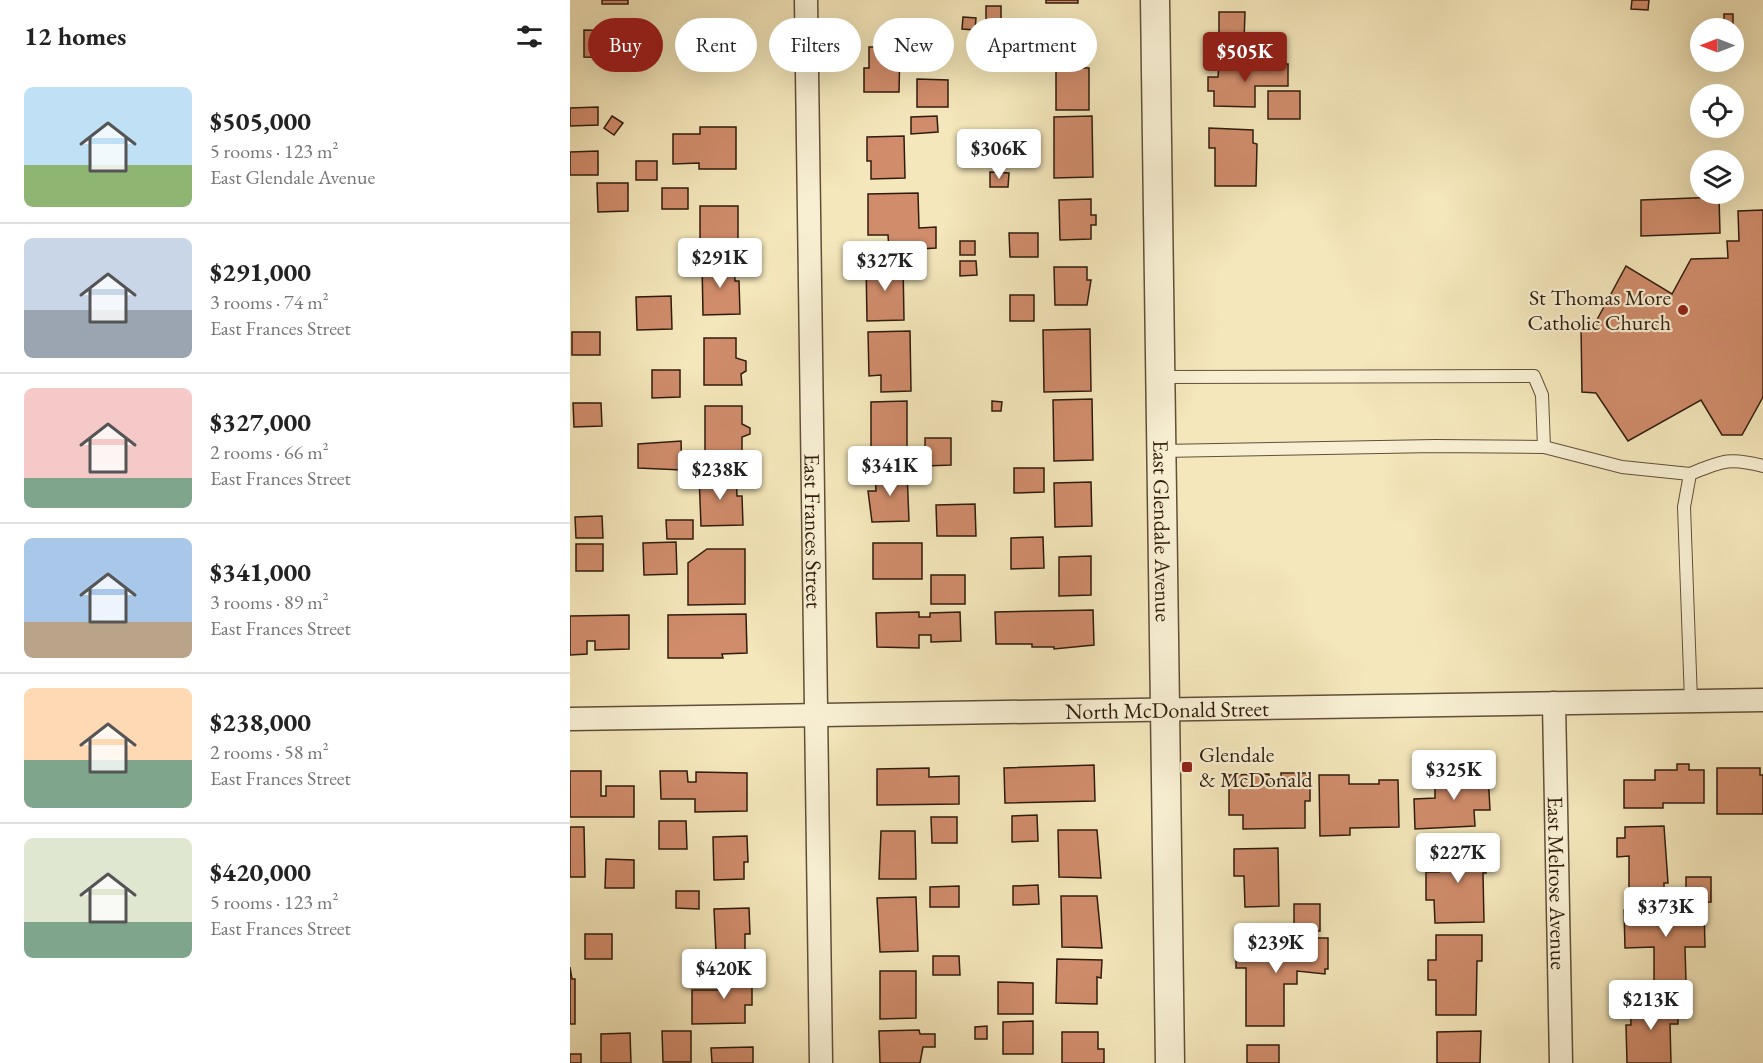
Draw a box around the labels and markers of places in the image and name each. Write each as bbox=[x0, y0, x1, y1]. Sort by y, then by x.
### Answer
pin: $505K bbox=[1203, 32, 1287, 83]
pin: $306K bbox=[957, 129, 1041, 180]
pin: $291K bbox=[678, 238, 762, 289]
pin: $327K bbox=[843, 241, 927, 292]
place label: St Thomas More Catholic Church bbox=[1528, 283, 1671, 337]
marker: St Thomas More Catholic Church bbox=[1676, 303, 1690, 317]
pin: $341K bbox=[848, 446, 932, 497]
pin: $238K bbox=[678, 450, 762, 501]
place label: Glendale & McDonald bbox=[1199, 740, 1314, 794]
pin: $325K bbox=[1412, 750, 1496, 801]
marker: Glendale & McDonald bbox=[1180, 760, 1194, 774]
pin: $227K bbox=[1416, 833, 1500, 884]
pin: $373K bbox=[1624, 887, 1708, 938]
pin: $239K bbox=[1234, 923, 1318, 974]
pin: $420K bbox=[682, 949, 766, 1000]
pin: $213K bbox=[1609, 980, 1693, 1031]

